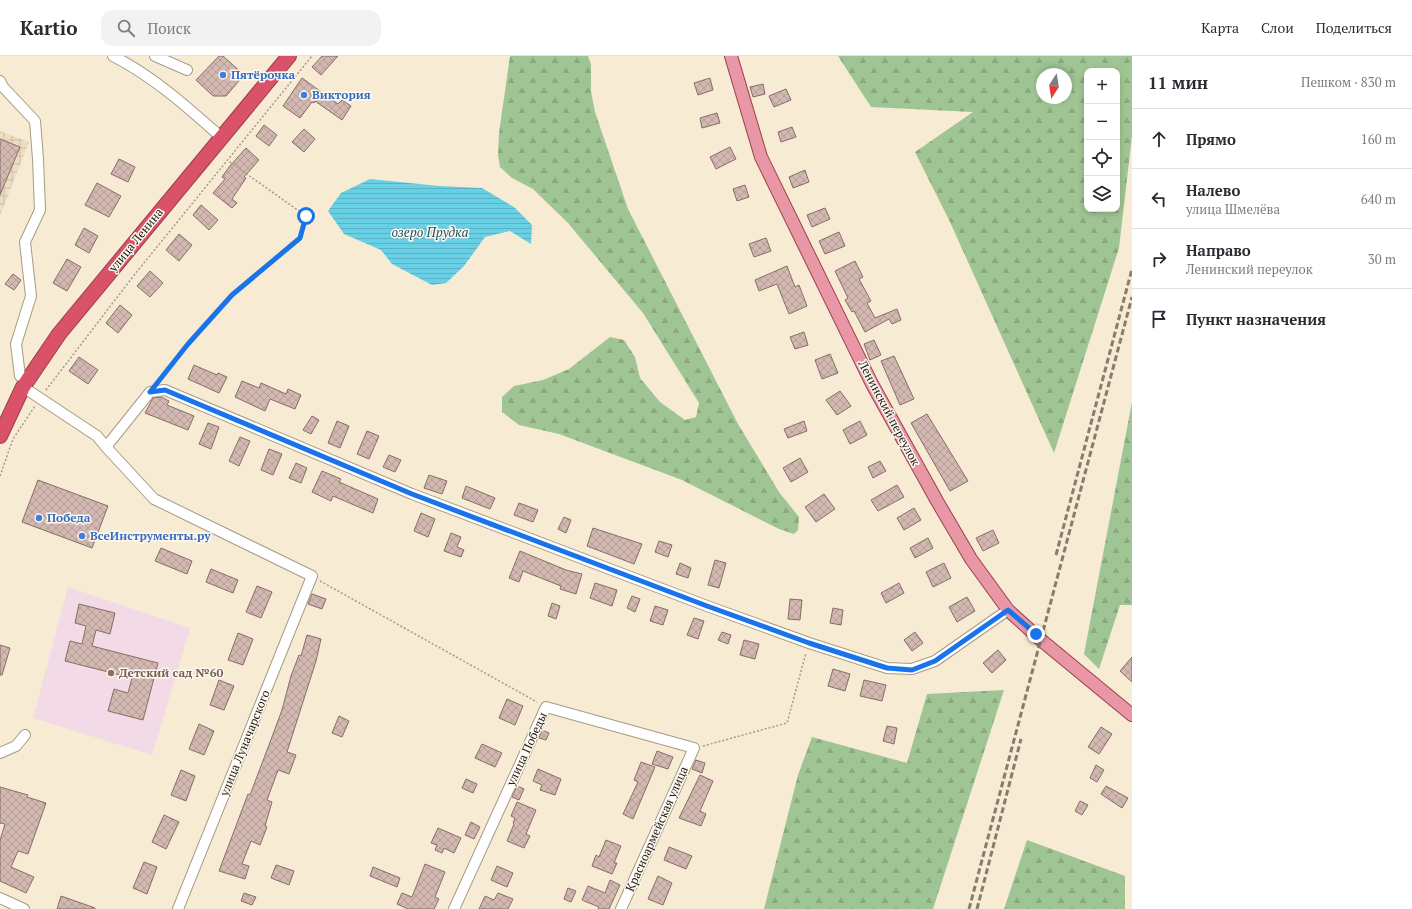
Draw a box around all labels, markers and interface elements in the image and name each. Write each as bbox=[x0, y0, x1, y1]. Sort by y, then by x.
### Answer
search box bbox=[101, 10, 381, 46]
text: Kartio bbox=[20, 15, 77, 40]
icon: search bbox=[115, 17, 137, 39]
text: Поиск bbox=[147, 18, 191, 38]
text: Карта bbox=[1201, 18, 1239, 37]
text: Слои bbox=[1261, 18, 1294, 37]
text: Поделиться bbox=[1316, 18, 1392, 37]
place label: Пятёрочка bbox=[231, 67, 296, 82]
north arrow bbox=[1036, 68, 1072, 104]
map controls bbox=[1084, 68, 1120, 212]
button: + bbox=[1084, 68, 1120, 104]
marker: Пятёрочка bbox=[218, 70, 228, 80]
text: 11 мин bbox=[1148, 71, 1208, 94]
text: Пешком · 830 m bbox=[1301, 73, 1396, 91]
place label: Виктория bbox=[312, 87, 371, 102]
marker: Виктория bbox=[299, 90, 309, 100]
button: − bbox=[1084, 104, 1120, 140]
icon: ahead bbox=[1148, 128, 1170, 150]
text: Прямо bbox=[1186, 129, 1236, 149]
text: 160 m bbox=[1361, 130, 1396, 148]
button: locate bbox=[1084, 140, 1120, 176]
button: layers bbox=[1084, 176, 1120, 212]
text: Налево bbox=[1186, 180, 1240, 200]
icon: left bbox=[1148, 188, 1170, 210]
text: 640 m bbox=[1361, 190, 1396, 208]
text: улица Шмелёва bbox=[1186, 200, 1280, 218]
street label: улица Ленина bbox=[105, 205, 166, 275]
route start bbox=[297, 207, 315, 225]
water label: озеро Прудка bbox=[392, 223, 469, 241]
text: Направо bbox=[1186, 240, 1251, 260]
icon: right bbox=[1148, 248, 1170, 270]
text: 30 m bbox=[1368, 250, 1396, 268]
text: Ленинский переулок bbox=[1186, 260, 1313, 278]
icon: arrive bbox=[1148, 308, 1170, 330]
text: Пункт назначения bbox=[1186, 309, 1326, 329]
street label: Ленинский переулок bbox=[855, 357, 924, 468]
place label: Победа bbox=[47, 510, 91, 525]
marker: Победа bbox=[34, 513, 44, 523]
place label: ВсеИнструменты.ру bbox=[90, 528, 211, 543]
marker: ВсеИнструменты.ру bbox=[77, 531, 87, 541]
route end bbox=[1027, 625, 1045, 643]
place label: Детский сад №60 bbox=[119, 665, 223, 680]
marker: Детский сад №60 bbox=[106, 668, 116, 678]
street label: улица Луначарского bbox=[216, 687, 273, 799]
street label: улица Победы bbox=[503, 710, 550, 789]
street label: Красноармейская улица bbox=[622, 764, 691, 894]

